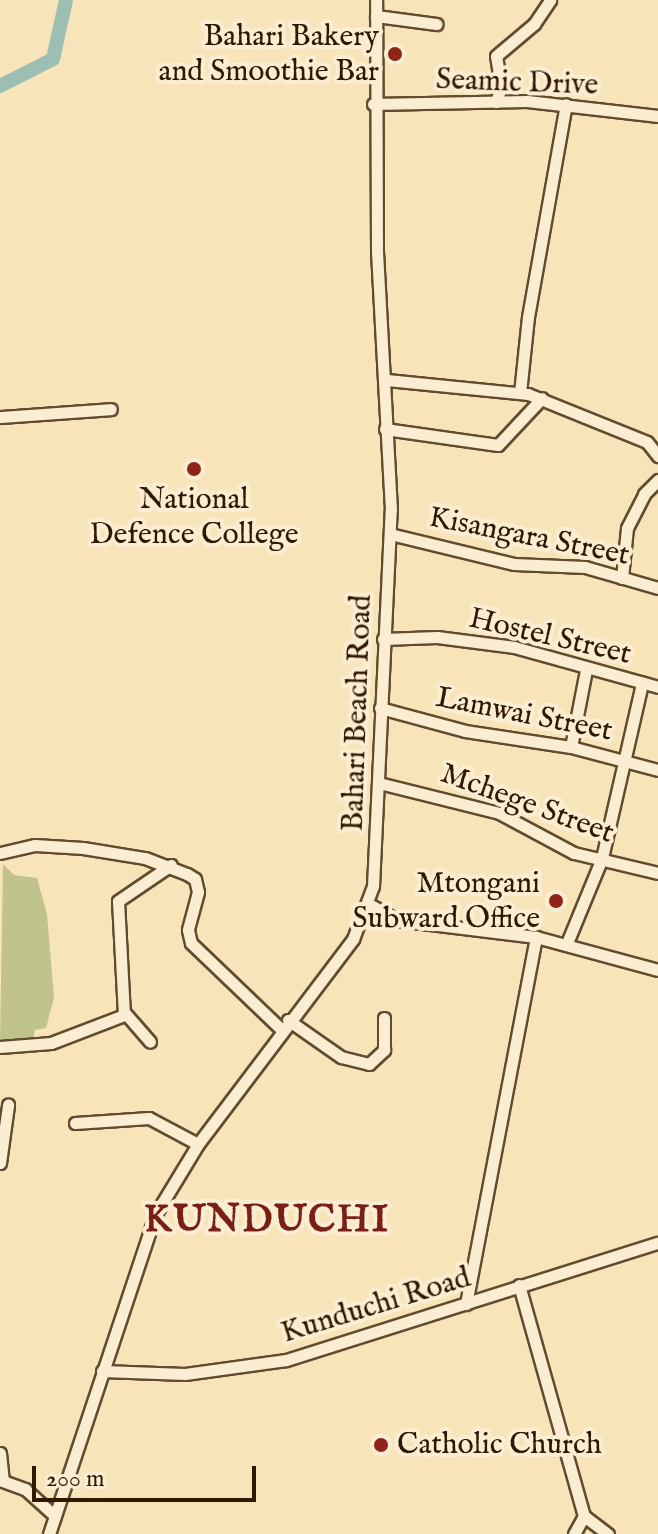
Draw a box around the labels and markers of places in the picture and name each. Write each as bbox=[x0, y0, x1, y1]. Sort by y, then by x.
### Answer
place label: Bahari Bakery and Smoothie Bar bbox=[158, 19, 379, 90]
marker: Bahari Bakery and Smoothie Bar bbox=[386, 45, 404, 63]
marker: National Defence College bbox=[185, 460, 203, 478]
place label: National Defence College bbox=[89, 482, 299, 552]
place label: Mtongani Subward Office bbox=[352, 866, 540, 936]
marker: Mtongani Subward Office bbox=[547, 892, 565, 910]
place label: Catholic Church bbox=[397, 1427, 602, 1463]
marker: Catholic Church bbox=[372, 1436, 390, 1454]

